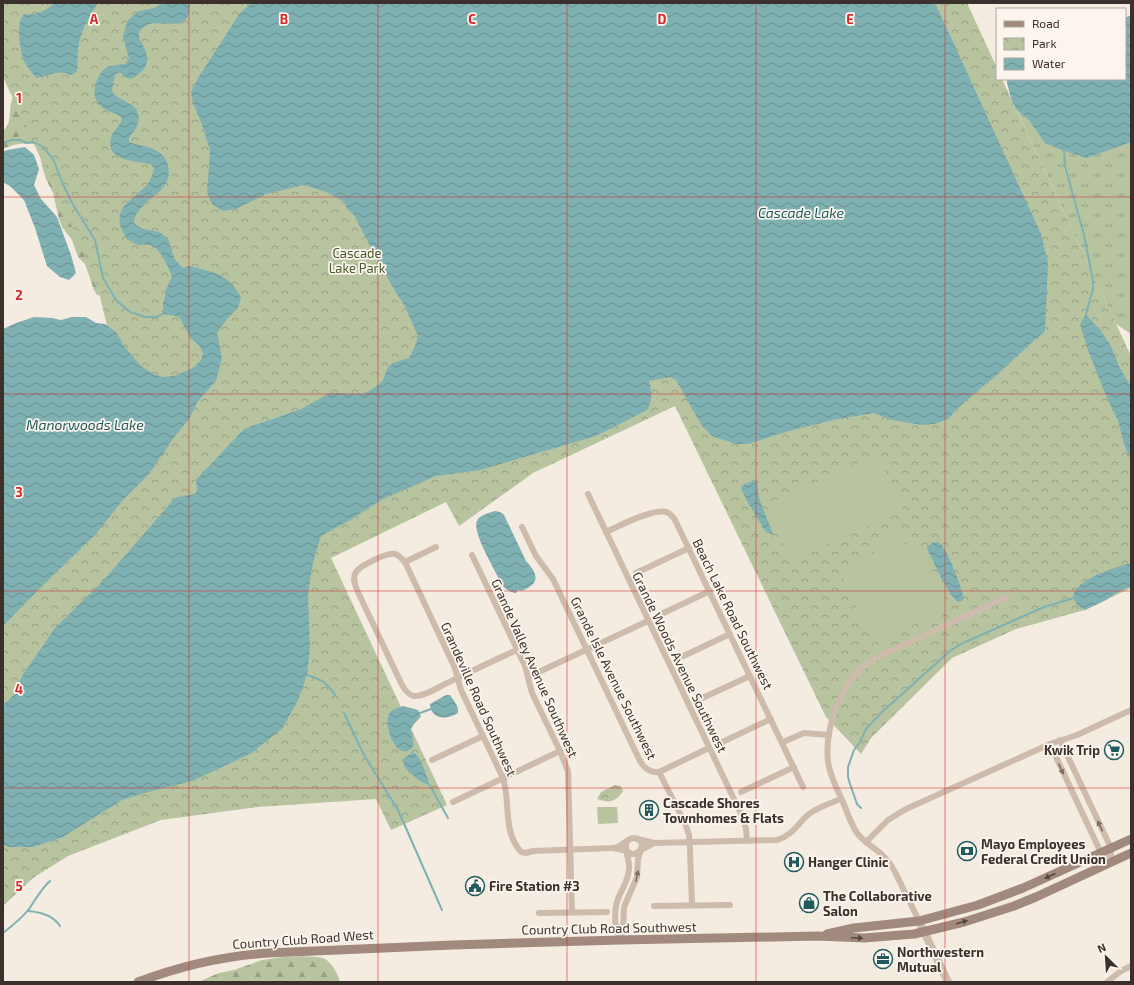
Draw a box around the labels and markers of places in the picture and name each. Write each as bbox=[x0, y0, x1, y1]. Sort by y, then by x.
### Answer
supermarket icon: Kwik Trip bbox=[1103, 739, 1125, 761]
place label: Kwik Trip bbox=[1044, 742, 1100, 758]
place label: Cascade Shores Townhomes & Flats bbox=[663, 795, 784, 826]
building icon: Cascade Shores Townhomes & Flats bbox=[638, 799, 660, 821]
place label: Mayo Employees Federal Credit Union bbox=[981, 836, 1106, 867]
bank icon: Mayo Employees Federal Credit Union bbox=[956, 840, 978, 862]
hospital icon: Hanger Clinic bbox=[783, 851, 805, 873]
place label: Hanger Clinic bbox=[808, 854, 889, 870]
public building icon: Fire Station #3 bbox=[464, 875, 486, 897]
place label: Fire Station #3 bbox=[489, 878, 580, 894]
place label: The Collaborative Salon bbox=[823, 888, 932, 919]
shop icon: The Collaborative Salon bbox=[798, 892, 820, 914]
place label: Northwestern Mutual bbox=[897, 944, 984, 975]
office icon: Northwestern Mutual bbox=[872, 948, 894, 970]

